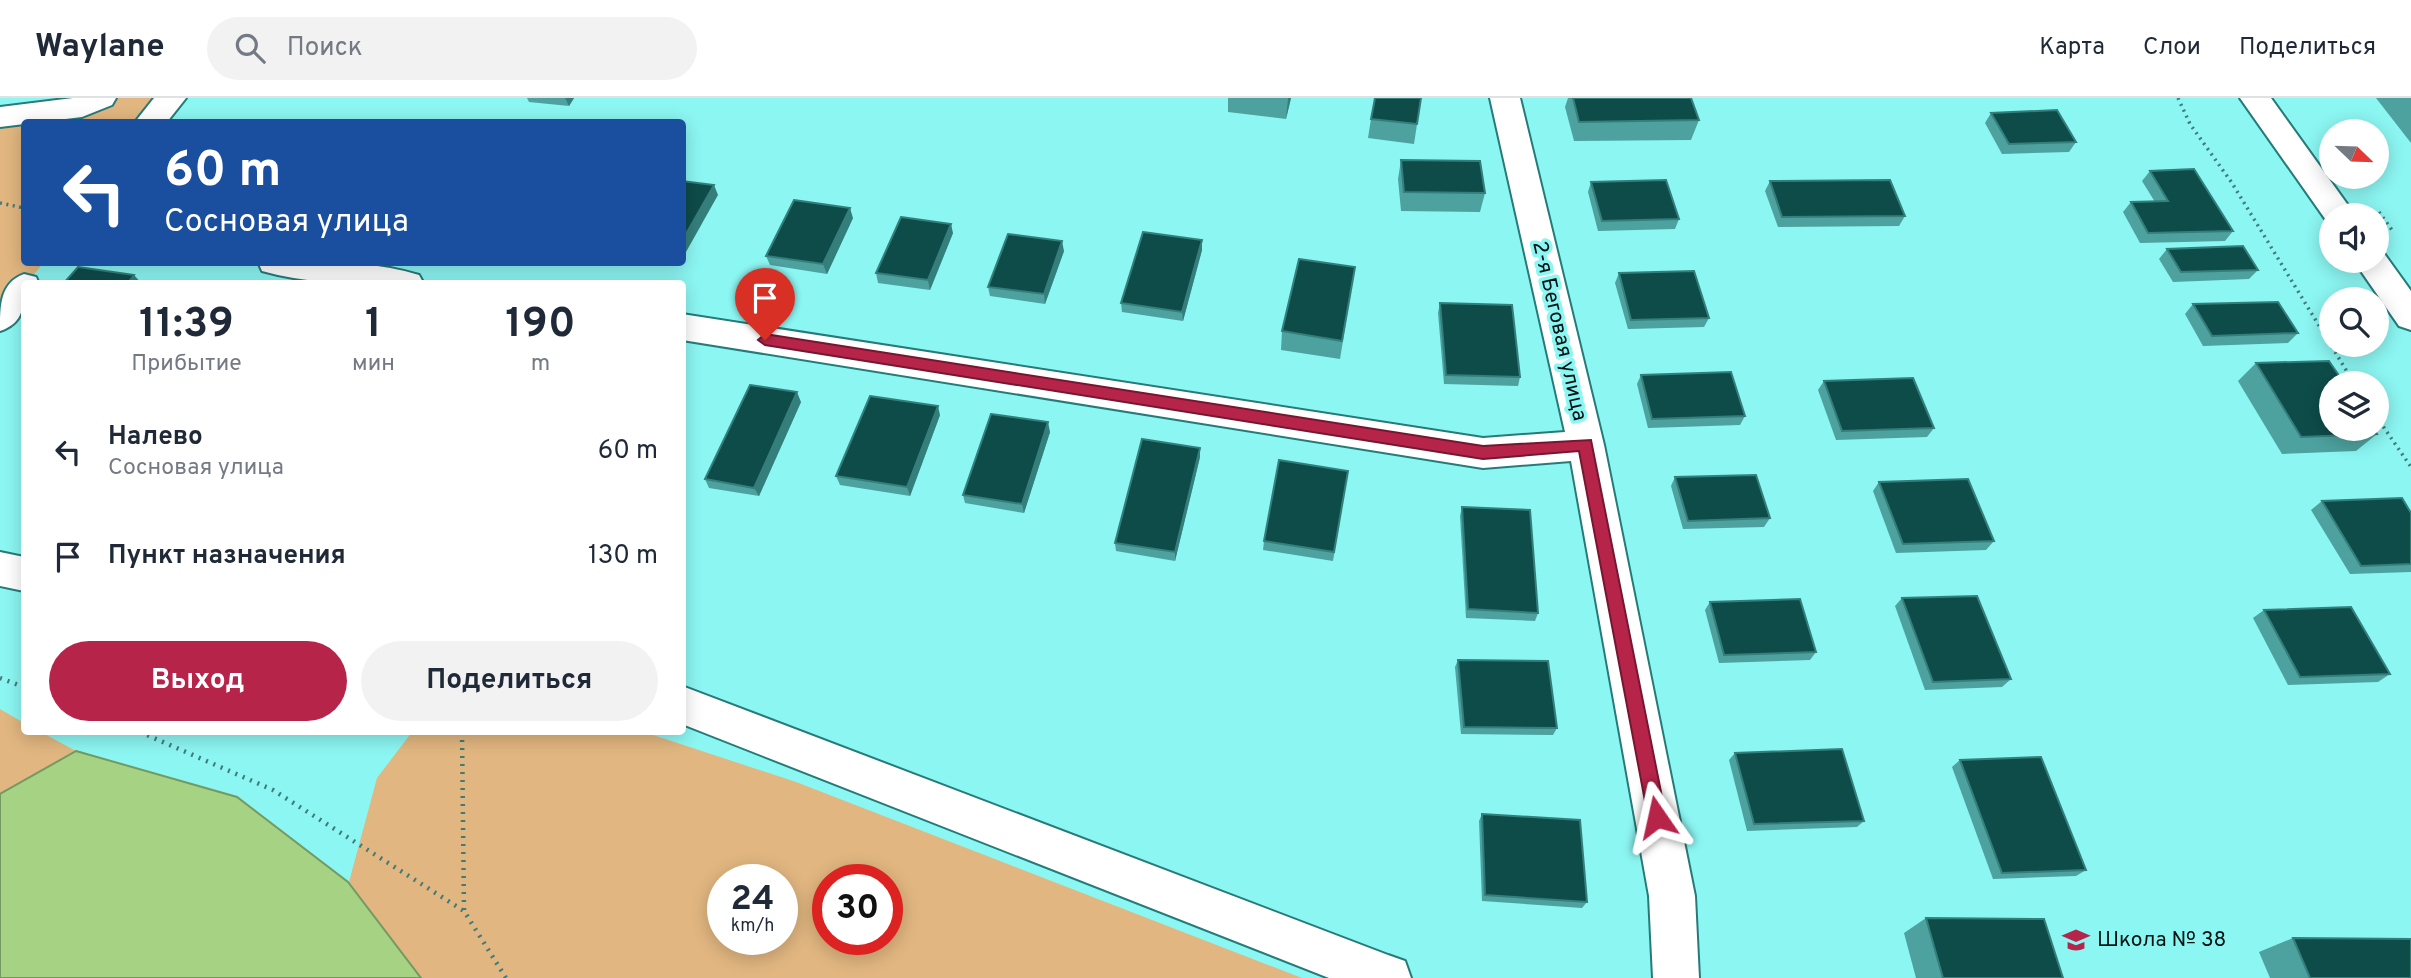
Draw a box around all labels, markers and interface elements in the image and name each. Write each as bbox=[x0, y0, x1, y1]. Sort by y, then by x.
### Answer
search box bbox=[207, 17, 697, 80]
text: Waylane bbox=[35, 27, 165, 69]
icon: search bbox=[231, 29, 269, 67]
text: Поиск bbox=[287, 32, 363, 65]
text: Карта bbox=[2039, 33, 2105, 63]
text: Слои bbox=[2143, 33, 2201, 63]
text: Поделиться bbox=[2239, 33, 2376, 63]
north arrow bbox=[2319, 119, 2389, 189]
map controls bbox=[2319, 119, 2389, 441]
text: 60 m bbox=[164, 142, 282, 204]
icon: left bbox=[49, 147, 140, 238]
text: Сосновая улица bbox=[164, 203, 409, 243]
button: sound bbox=[2319, 203, 2389, 273]
street label: 2-я Беговая улица bbox=[1525, 238, 1593, 424]
pin bbox=[735, 268, 795, 340]
icon: arrive bbox=[746, 279, 784, 317]
button: search bbox=[2319, 287, 2389, 357]
text: 11:39 bbox=[139, 299, 234, 352]
text: 1 bbox=[365, 299, 382, 352]
text: 190 bbox=[505, 299, 576, 352]
text: Прибытие bbox=[131, 350, 242, 379]
text: мин bbox=[352, 350, 395, 379]
text: m bbox=[531, 350, 550, 379]
button: layers bbox=[2319, 371, 2389, 441]
text: Налево bbox=[108, 421, 203, 454]
icon: left bbox=[49, 433, 87, 471]
text: 60 m bbox=[598, 435, 658, 468]
text: Сосновая улица bbox=[108, 454, 284, 483]
icon: arrive bbox=[49, 538, 87, 576]
text: Пункт назначения bbox=[108, 540, 346, 573]
text: 130 m bbox=[588, 540, 658, 573]
button: Выход bbox=[49, 641, 347, 721]
button: Поделиться bbox=[361, 641, 658, 721]
position arrow bbox=[1620, 780, 1694, 854]
speed limit sign: 30 bbox=[812, 864, 903, 955]
text: 24 bbox=[731, 878, 774, 922]
text: km/h bbox=[731, 915, 774, 938]
school or university icon: Школа № 38 bbox=[2061, 925, 2091, 955]
place label: Школа № 38 bbox=[2097, 927, 2226, 954]

